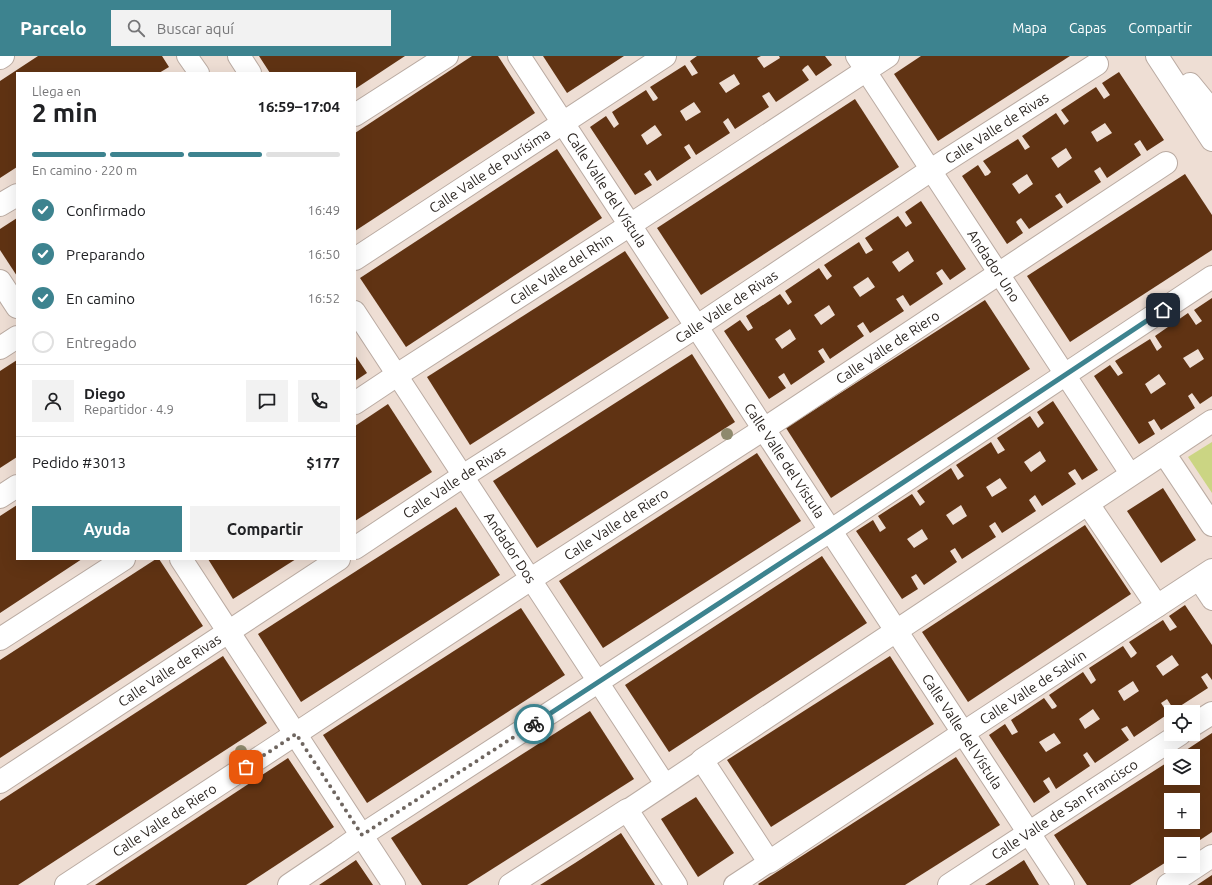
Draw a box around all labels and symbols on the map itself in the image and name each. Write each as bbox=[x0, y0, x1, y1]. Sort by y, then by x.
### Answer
street label: Calle Valle de Rivas bbox=[942, 89, 1051, 167]
street label: Calle Valle de Purísima bbox=[426, 125, 553, 216]
street label: Calle Valle del Vístula bbox=[563, 129, 650, 250]
street label: Andador Uno bbox=[964, 227, 1023, 305]
street label: Calle Valle del Rhin bbox=[507, 230, 616, 308]
street label: Calle Valle de Rivas bbox=[672, 267, 781, 346]
pin bbox=[1146, 293, 1180, 327]
street label: Calle Valle de Riero bbox=[833, 307, 942, 387]
street label: Calle Valle del Vístula bbox=[741, 400, 828, 521]
street label: Calle Valle de Rivas bbox=[400, 443, 509, 522]
street label: Calle Valle de Riero bbox=[561, 485, 671, 564]
street label: Andador Dos bbox=[481, 509, 539, 586]
street label: Calle Valle de Rivas bbox=[115, 631, 224, 710]
street label: Calle Valle de Salvin bbox=[977, 647, 1089, 728]
street label: Calle Valle del Vístula bbox=[919, 671, 1006, 792]
courier bbox=[514, 704, 554, 744]
pin bbox=[229, 750, 263, 784]
street label: Calle Valle de San Francisco bbox=[988, 756, 1141, 863]
street label: Calle Valle de Riero bbox=[110, 780, 219, 860]

